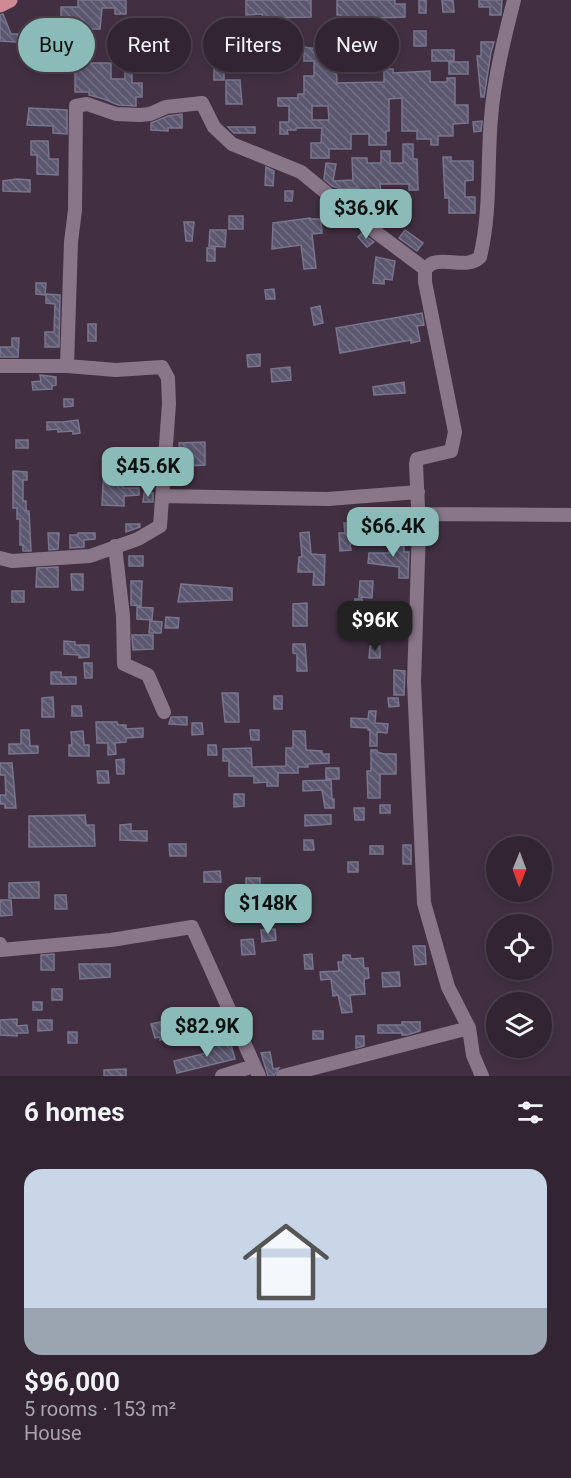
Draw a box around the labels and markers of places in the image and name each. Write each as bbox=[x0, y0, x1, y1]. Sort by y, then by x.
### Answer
pin: $36.9K bbox=[317, 189, 415, 240]
pin: $45.6K bbox=[99, 447, 197, 498]
pin: $66.4K bbox=[344, 507, 442, 558]
pin: $96K bbox=[339, 601, 411, 652]
pin: $148K bbox=[226, 884, 310, 935]
pin: $82.9K bbox=[158, 1007, 256, 1058]

